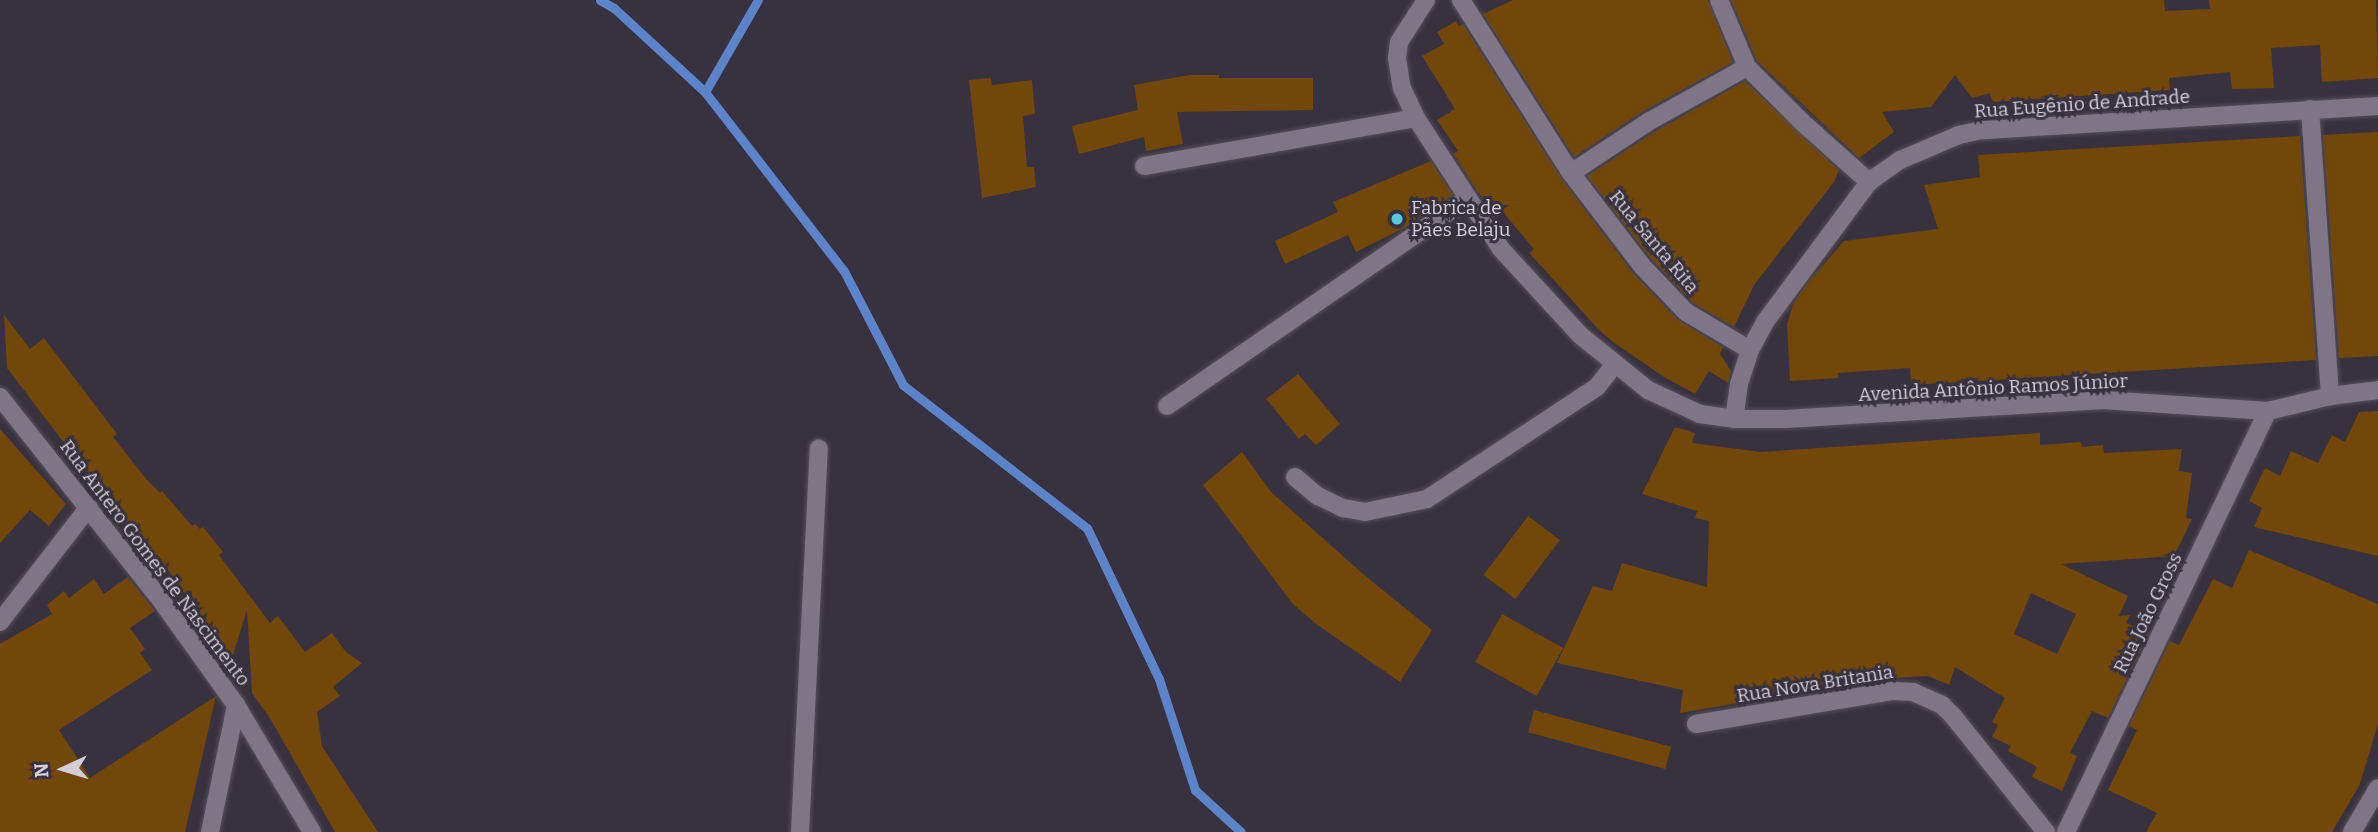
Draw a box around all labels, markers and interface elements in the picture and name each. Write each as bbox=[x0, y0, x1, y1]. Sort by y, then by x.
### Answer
street label: Rua Eugênio de Andrade bbox=[1973, 85, 2191, 123]
street label: Rua Santa Rita bbox=[1604, 186, 1704, 298]
place label: Fabrica de Pães Belaju bbox=[1411, 197, 1510, 241]
marker: Fabrica de Pães Belaju bbox=[1389, 211, 1405, 227]
street label: Avenida Antônio Ramos Júnior bbox=[1858, 370, 2128, 406]
street label: Rua Antero Gomes de Nascimento bbox=[55, 435, 255, 691]
street label: Rua João Gross bbox=[2109, 549, 2187, 677]
street label: Rua Nova Britania bbox=[1735, 660, 1895, 708]
north arrow bbox=[28, 734, 98, 804]
text: N bbox=[30, 762, 54, 779]

